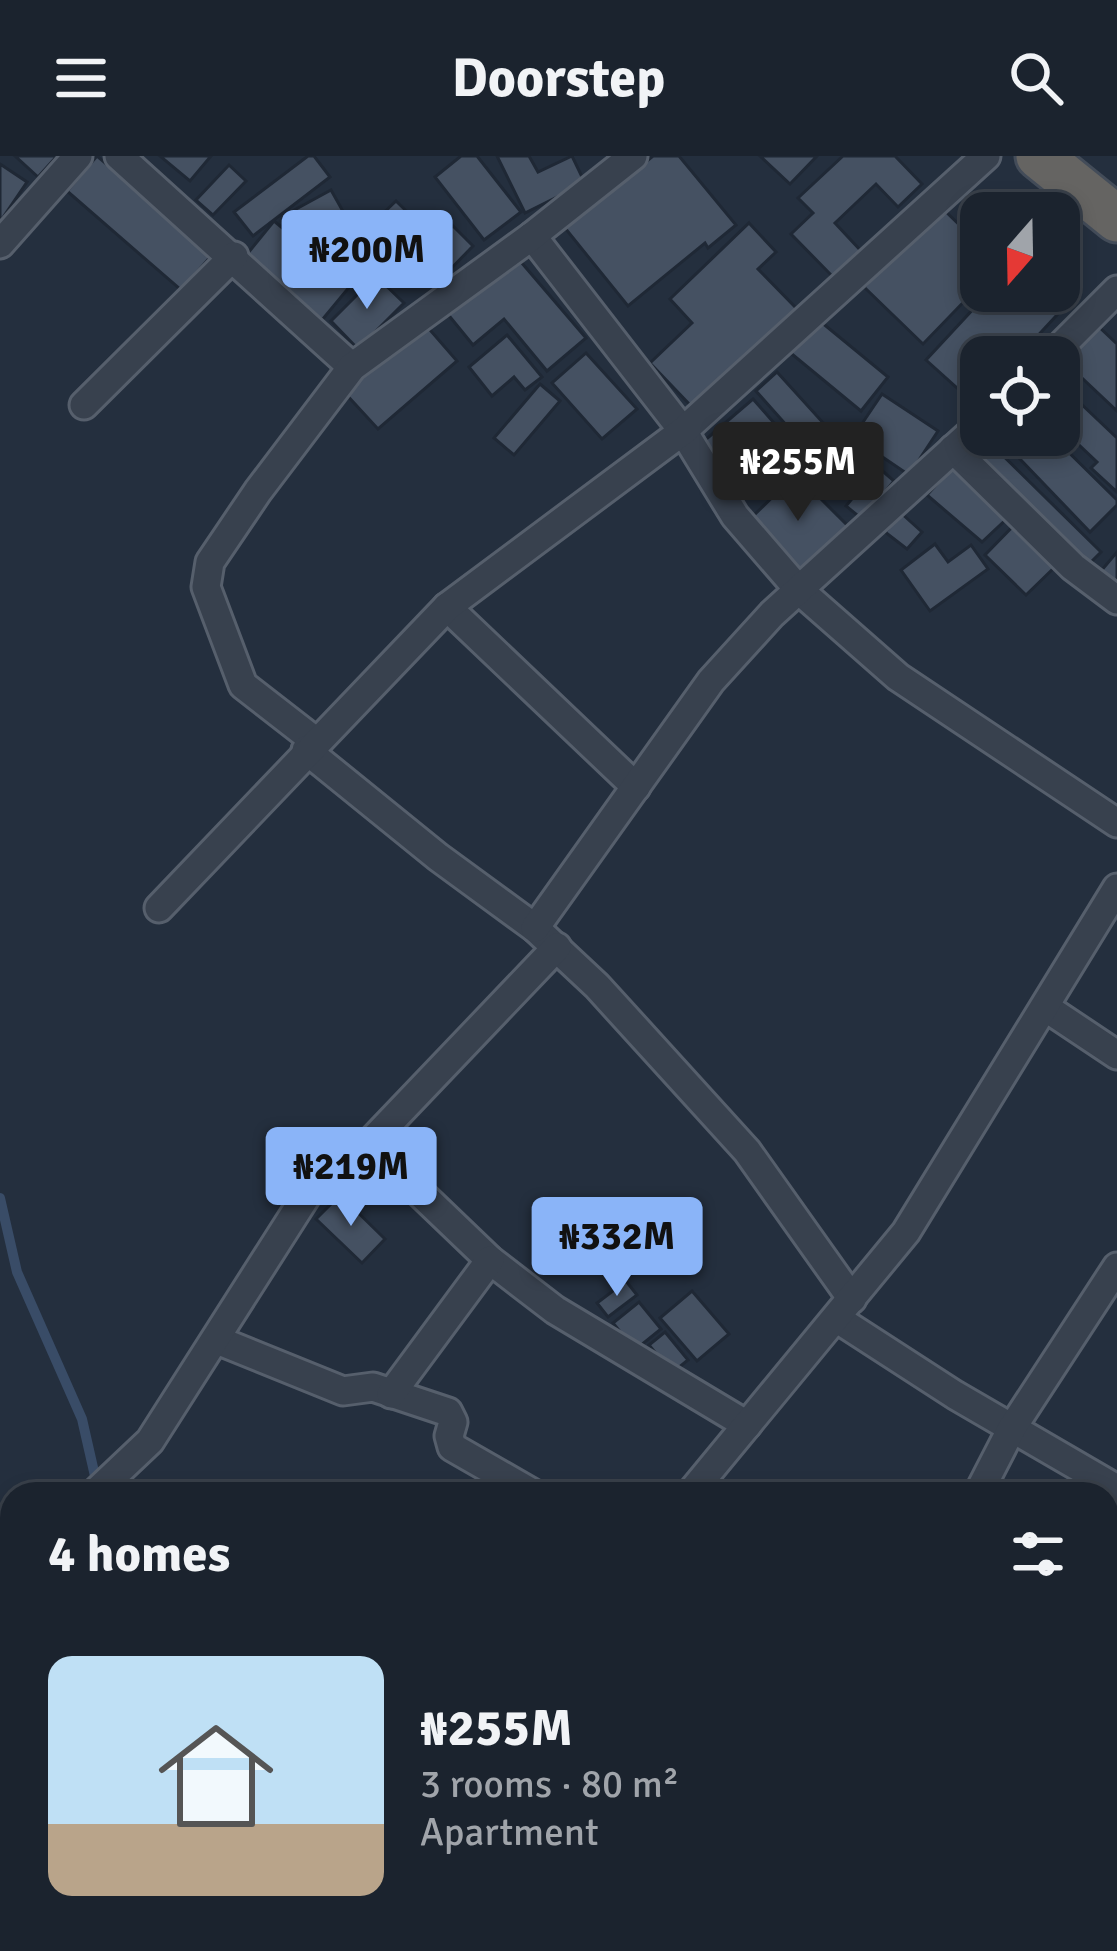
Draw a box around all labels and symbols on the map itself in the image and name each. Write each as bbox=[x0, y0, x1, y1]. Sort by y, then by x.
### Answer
north arrow bbox=[960, 192, 1080, 312]
pin: ₦200M bbox=[283, 210, 451, 312]
pin: ₦255M bbox=[714, 422, 882, 524]
pin: ₦219M bbox=[267, 1127, 435, 1229]
pin: ₦332M bbox=[533, 1197, 701, 1299]

